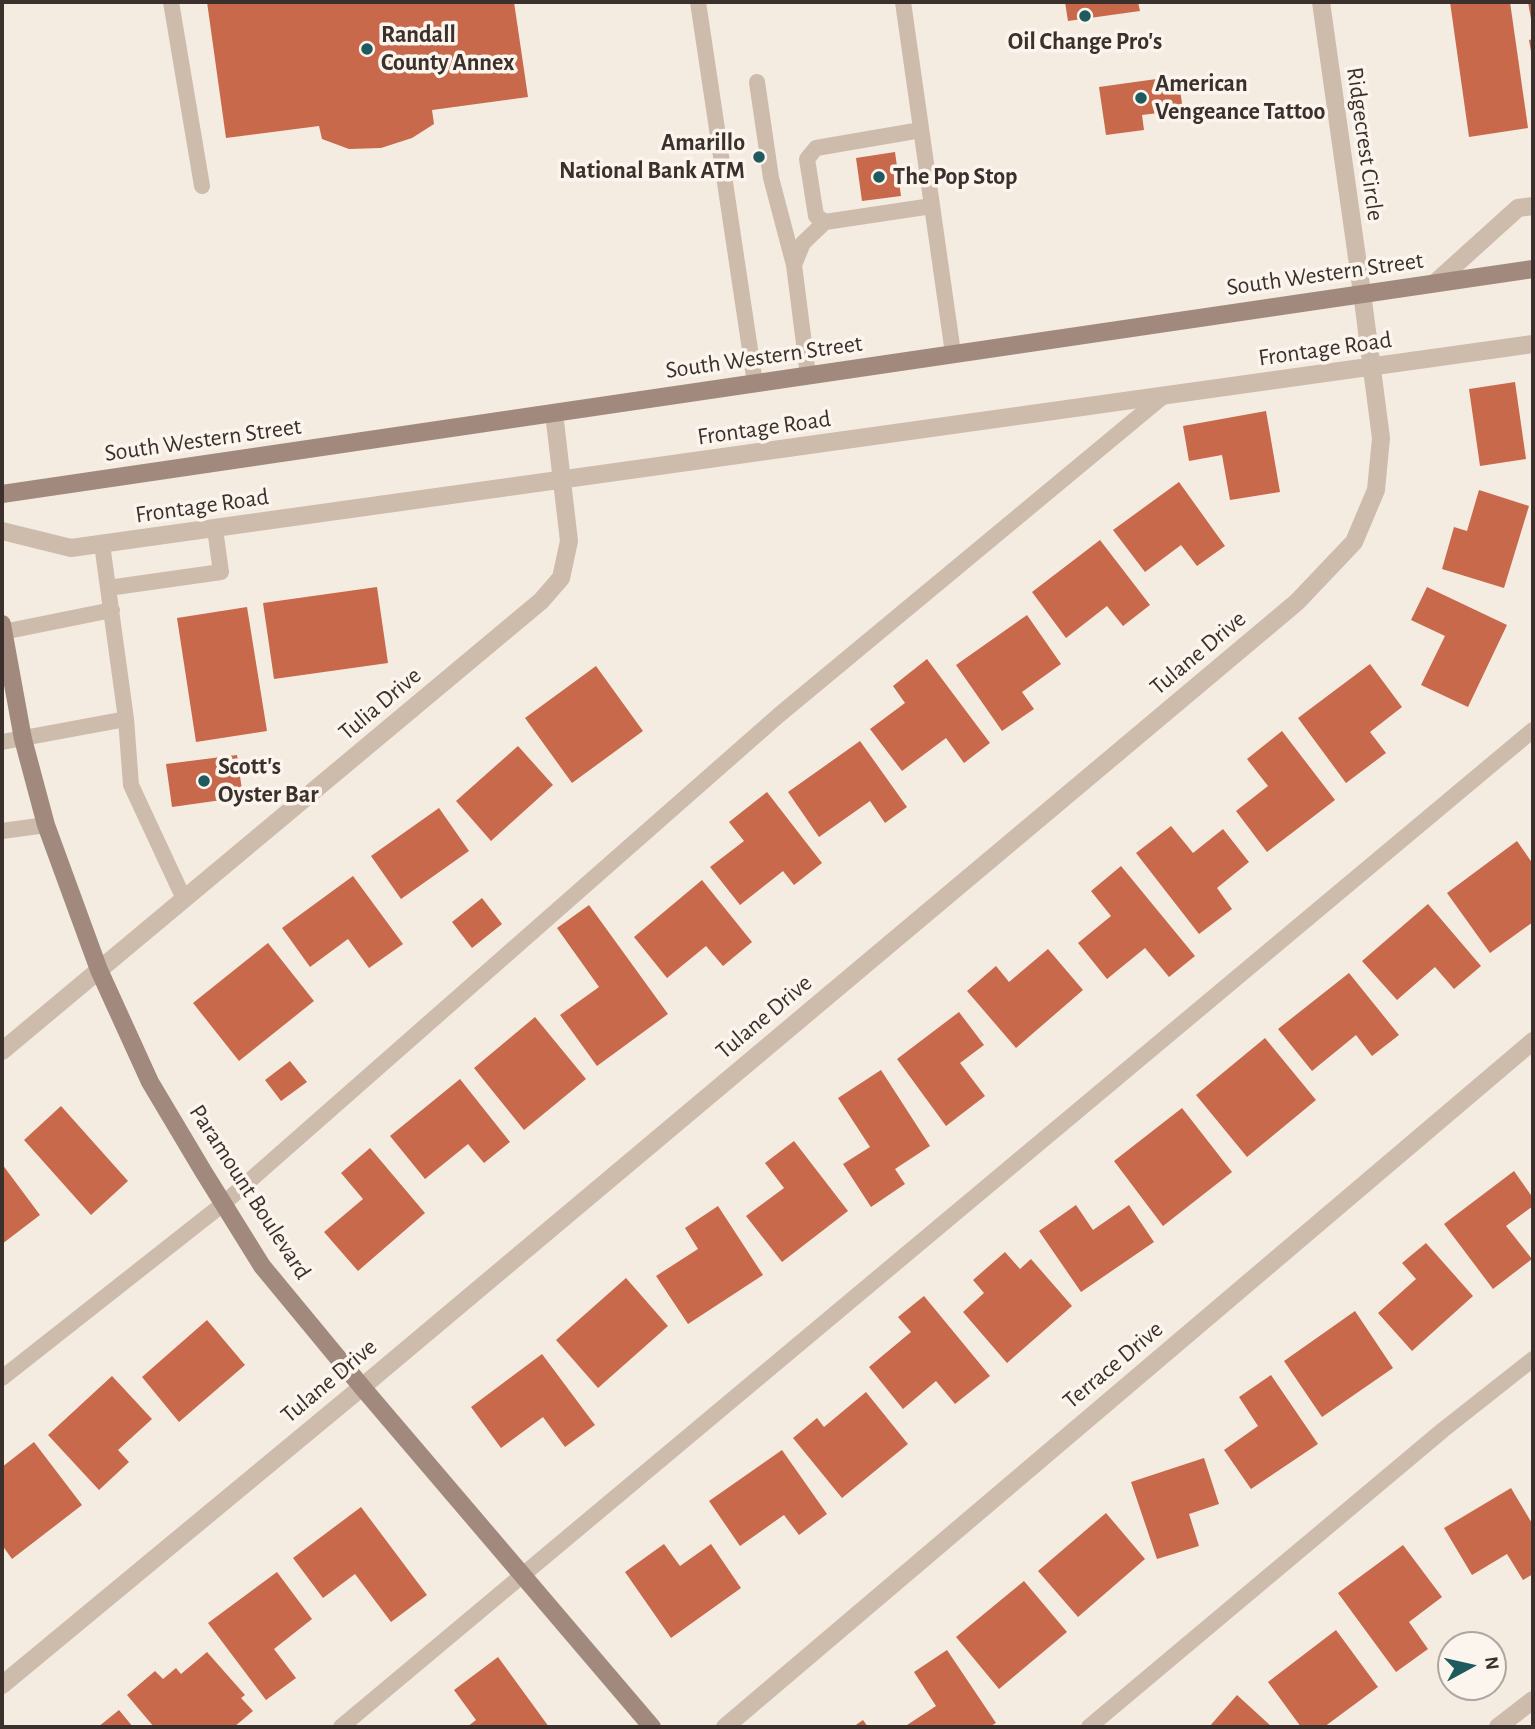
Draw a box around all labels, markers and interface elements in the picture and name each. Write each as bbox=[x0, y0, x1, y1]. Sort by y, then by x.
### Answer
marker: Oil Change Pro's bbox=[1077, 8, 1093, 24]
place label: Randall County Annex bbox=[381, 21, 514, 77]
place label: Oil Change Pro's bbox=[1008, 28, 1162, 56]
marker: Randall County Annex bbox=[359, 41, 375, 57]
street label: Ridgecrest Circle bbox=[1340, 65, 1390, 223]
place label: American Vengeance Tattoo bbox=[1155, 70, 1325, 126]
marker: American Vengeance Tattoo bbox=[1133, 90, 1149, 106]
place label: Amarillo National Bank ATM bbox=[559, 129, 745, 185]
marker: Amarillo National Bank ATM bbox=[751, 149, 767, 165]
place label: The Pop Stop bbox=[893, 163, 1018, 191]
marker: The Pop Stop bbox=[871, 169, 887, 185]
street label: South Western Street bbox=[1225, 246, 1425, 302]
street label: Frontage Road bbox=[1256, 325, 1394, 373]
street label: South Western Street bbox=[664, 329, 864, 385]
street label: Frontage Road bbox=[695, 404, 833, 452]
street label: South Western Street bbox=[103, 412, 303, 468]
street label: Frontage Road bbox=[133, 482, 271, 530]
street label: Tulane Drive bbox=[1144, 605, 1252, 701]
street label: Tulia Drive bbox=[333, 661, 427, 747]
place label: Scott's Oyster Bar bbox=[218, 753, 318, 809]
marker: Scott's Oyster Bar bbox=[196, 773, 212, 789]
street label: Tulane Drive bbox=[710, 969, 818, 1065]
street label: Paramount Boulevard bbox=[183, 1099, 317, 1285]
street label: Terrace Drive bbox=[1057, 1315, 1169, 1415]
street label: Tulane Drive bbox=[275, 1333, 383, 1429]
north arrow bbox=[1437, 1631, 1507, 1701]
text: N bbox=[1481, 1655, 1502, 1671]

